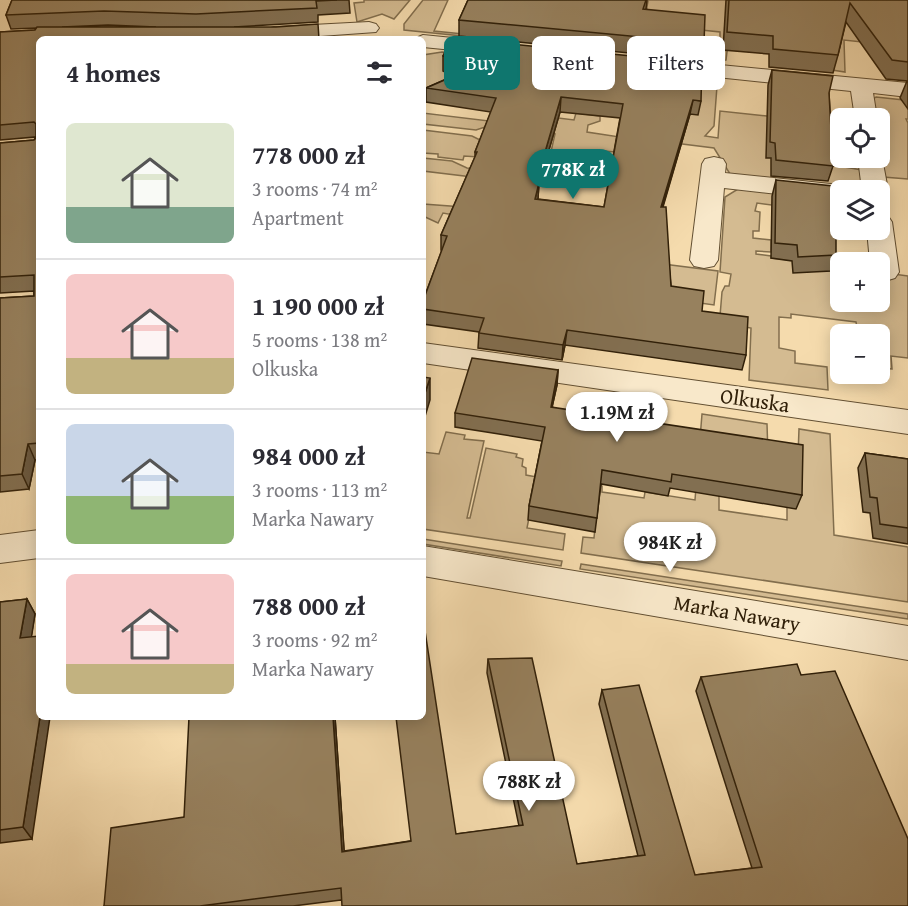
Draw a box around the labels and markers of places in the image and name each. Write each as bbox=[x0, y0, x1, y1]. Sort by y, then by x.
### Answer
pin: 778K zł bbox=[518, 149, 628, 200]
pin: 1.19M zł bbox=[555, 392, 679, 443]
pin: 984K zł bbox=[615, 522, 725, 573]
pin: 788K zł bbox=[474, 761, 584, 812]

